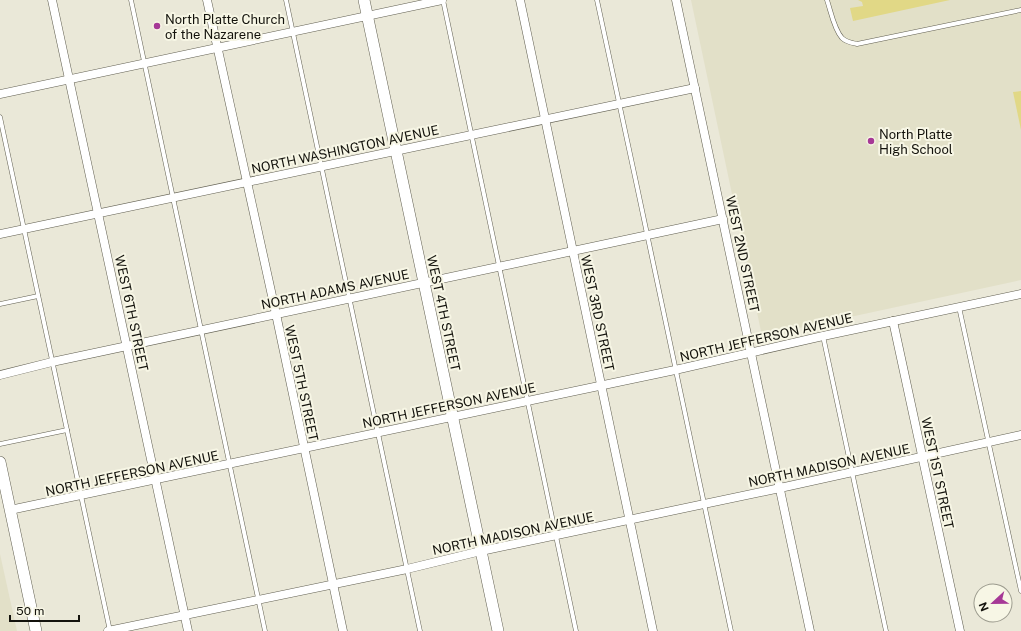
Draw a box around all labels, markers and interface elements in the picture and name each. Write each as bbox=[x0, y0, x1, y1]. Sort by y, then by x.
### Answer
place label: North Platte Church of the Nazarene bbox=[165, 12, 285, 42]
marker: North Platte Church of the Nazarene bbox=[152, 21, 162, 31]
street label: NORTH WASHINGTON AVENUE bbox=[250, 122, 440, 177]
place label: North Platte High School bbox=[879, 127, 953, 157]
marker: North Platte High School bbox=[866, 136, 876, 146]
street label: WEST 2ND STREET bbox=[723, 194, 762, 314]
street label: WEST 6TH STREET bbox=[112, 254, 151, 373]
street label: WEST 4TH STREET bbox=[424, 254, 463, 373]
street label: WEST 3RD STREET bbox=[578, 254, 617, 373]
street label: NORTH ADAMS AVENUE bbox=[260, 266, 410, 313]
street label: NORTH JEFFERSON AVENUE bbox=[678, 310, 854, 365]
street label: WEST 5TH STREET bbox=[282, 324, 321, 443]
street label: NORTH JEFFERSON AVENUE bbox=[361, 380, 537, 431]
street label: WEST 1ST STREET bbox=[918, 416, 957, 531]
street label: NORTH MADISON AVENUE bbox=[747, 441, 911, 490]
street label: NORTH JEFFERSON AVENUE bbox=[44, 448, 220, 499]
street label: NORTH MADISON AVENUE bbox=[431, 509, 595, 558]
north arrow bbox=[973, 583, 1013, 623]
scale bar bbox=[10, 597, 79, 623]
text: N bbox=[977, 601, 991, 613]
text: 50 m bbox=[16, 604, 44, 618]

